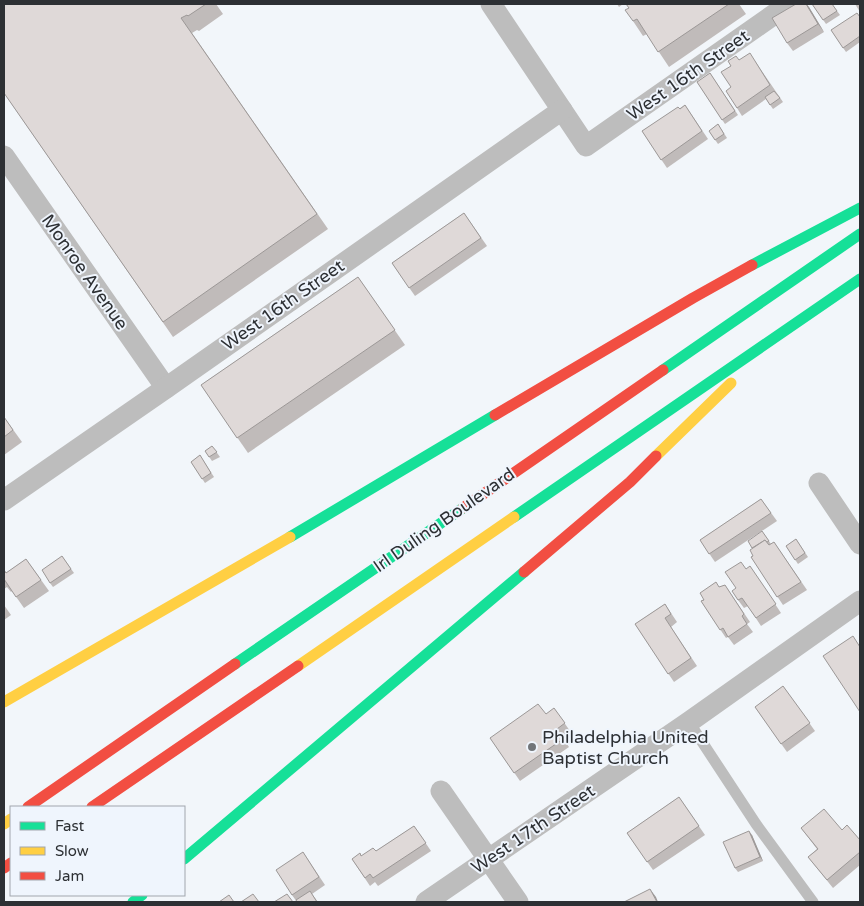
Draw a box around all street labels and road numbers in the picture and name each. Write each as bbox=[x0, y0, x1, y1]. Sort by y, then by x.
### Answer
street label: West 16th Street bbox=[623, 25, 753, 125]
street label: Monroe Avenue bbox=[37, 210, 133, 334]
street label: West 16th Street bbox=[218, 255, 348, 355]
street label: Irl Duling Boulevard bbox=[369, 463, 519, 577]
street label: West 17th Street bbox=[467, 779, 599, 878]

